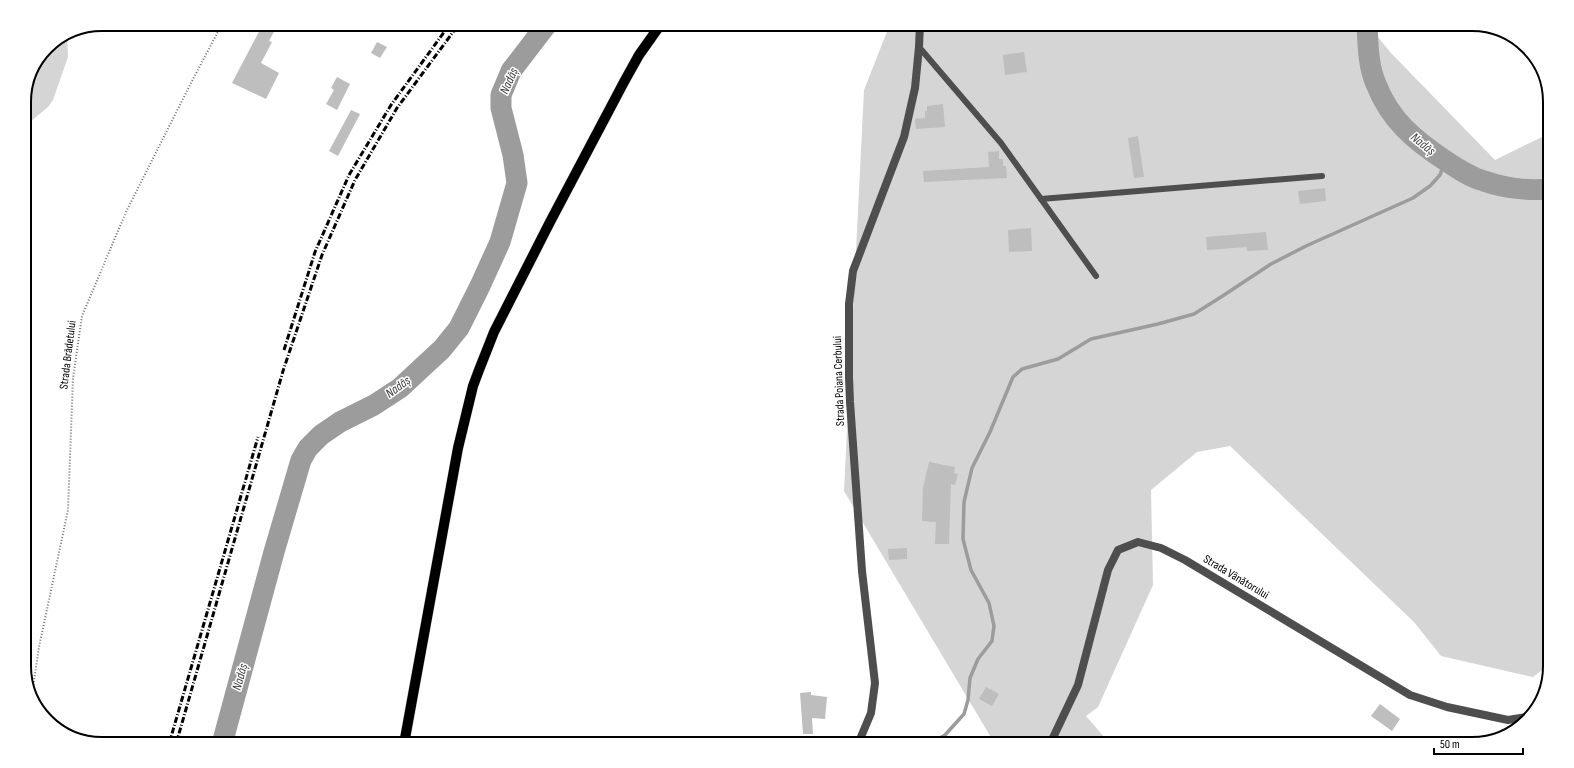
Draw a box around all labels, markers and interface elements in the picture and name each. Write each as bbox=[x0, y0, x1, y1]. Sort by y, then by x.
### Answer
water label: Nadăș bbox=[496, 65, 522, 97]
water label: Nadăș bbox=[1408, 129, 1439, 159]
street label: Strada Brădetului bbox=[56, 320, 80, 390]
street label: Strada Poiana Cerbului bbox=[830, 336, 848, 426]
water label: Nadăș bbox=[382, 372, 414, 401]
street label: Strada Vânătorului bbox=[1200, 551, 1272, 603]
water label: Nadăș bbox=[229, 661, 252, 692]
scale bar bbox=[1434, 730, 1523, 756]
text: 50 m bbox=[1440, 737, 1460, 752]

